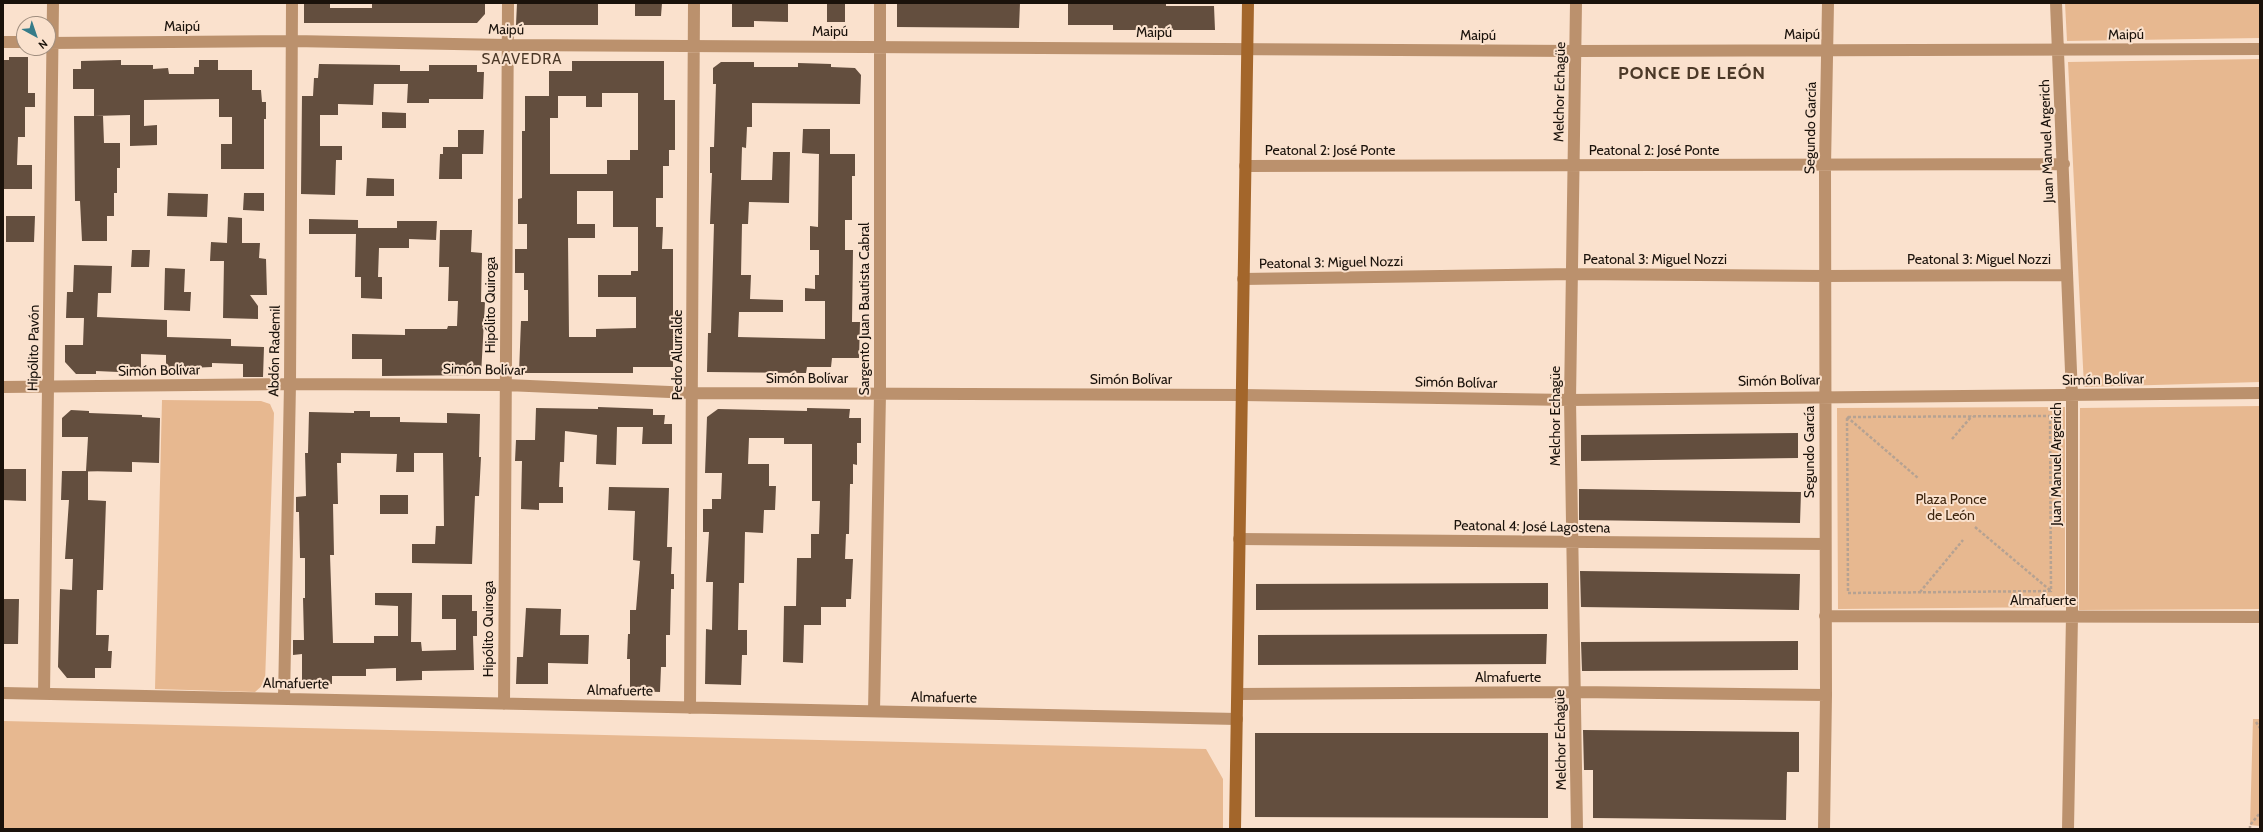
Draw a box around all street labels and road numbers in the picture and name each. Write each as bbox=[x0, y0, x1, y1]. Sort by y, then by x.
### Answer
street label: Maipú bbox=[164, 19, 200, 35]
street label: Maipú bbox=[488, 21, 524, 39]
street label: Maipú bbox=[812, 24, 848, 40]
street label: Maipú bbox=[1136, 25, 1172, 41]
street label: Maipú bbox=[2108, 26, 2144, 44]
street label: Maipú bbox=[1784, 27, 1820, 43]
street label: Maipú bbox=[1460, 28, 1496, 44]
street label: Melchor Echagüe bbox=[1551, 42, 1569, 142]
street label: Juan Manuel Argerich bbox=[2036, 79, 2058, 203]
street label: Segundo García bbox=[1802, 82, 1820, 174]
street label: Peatonal 2: José Ponte bbox=[1265, 143, 1395, 159]
street label: Peatonal 2: José Ponte bbox=[1589, 143, 1719, 159]
street label: Sargento Juan Bautista Cabral bbox=[857, 223, 873, 395]
street label: Peatonal 3: Miguel Nozzi bbox=[1583, 252, 1727, 268]
street label: Peatonal 3: Miguel Nozzi bbox=[1907, 252, 2051, 268]
street label: Peatonal 3: Miguel Nozzi bbox=[1259, 253, 1403, 273]
street label: Hipólito Quiroga bbox=[483, 257, 499, 353]
street label: Hipólito Pavón bbox=[25, 305, 43, 391]
street label: Abdón Rademil bbox=[266, 305, 284, 397]
street label: Pedro Alurralde bbox=[670, 310, 686, 400]
street label: Simón Bolívar bbox=[443, 361, 525, 379]
street label: Simón Bolívar bbox=[118, 362, 200, 380]
street label: Melchor Echagüe bbox=[1548, 366, 1564, 466]
street label: Simón Bolívar bbox=[766, 371, 848, 387]
street label: Simón Bolívar bbox=[2062, 371, 2144, 389]
street label: Simón Bolívar bbox=[1090, 372, 1172, 388]
street label: Simón Bolívar bbox=[1738, 372, 1820, 390]
street label: Simón Bolívar bbox=[1415, 374, 1497, 392]
street label: Juan Manuel Argerich bbox=[2049, 402, 2065, 526]
street label: Segundo García bbox=[1802, 406, 1818, 498]
street label: Peatonal 4: José Lagostena bbox=[1453, 517, 1611, 537]
street label: Hipólito Quiroga bbox=[481, 581, 497, 677]
street label: Almafuerte bbox=[2010, 593, 2076, 609]
street label: Almafuerte bbox=[1475, 670, 1541, 686]
street label: Almafuerte bbox=[263, 675, 329, 693]
street label: Almafuerte bbox=[587, 682, 653, 700]
street label: Almafuerte bbox=[911, 689, 977, 707]
street label: Melchor Echagüe bbox=[1552, 690, 1570, 790]

